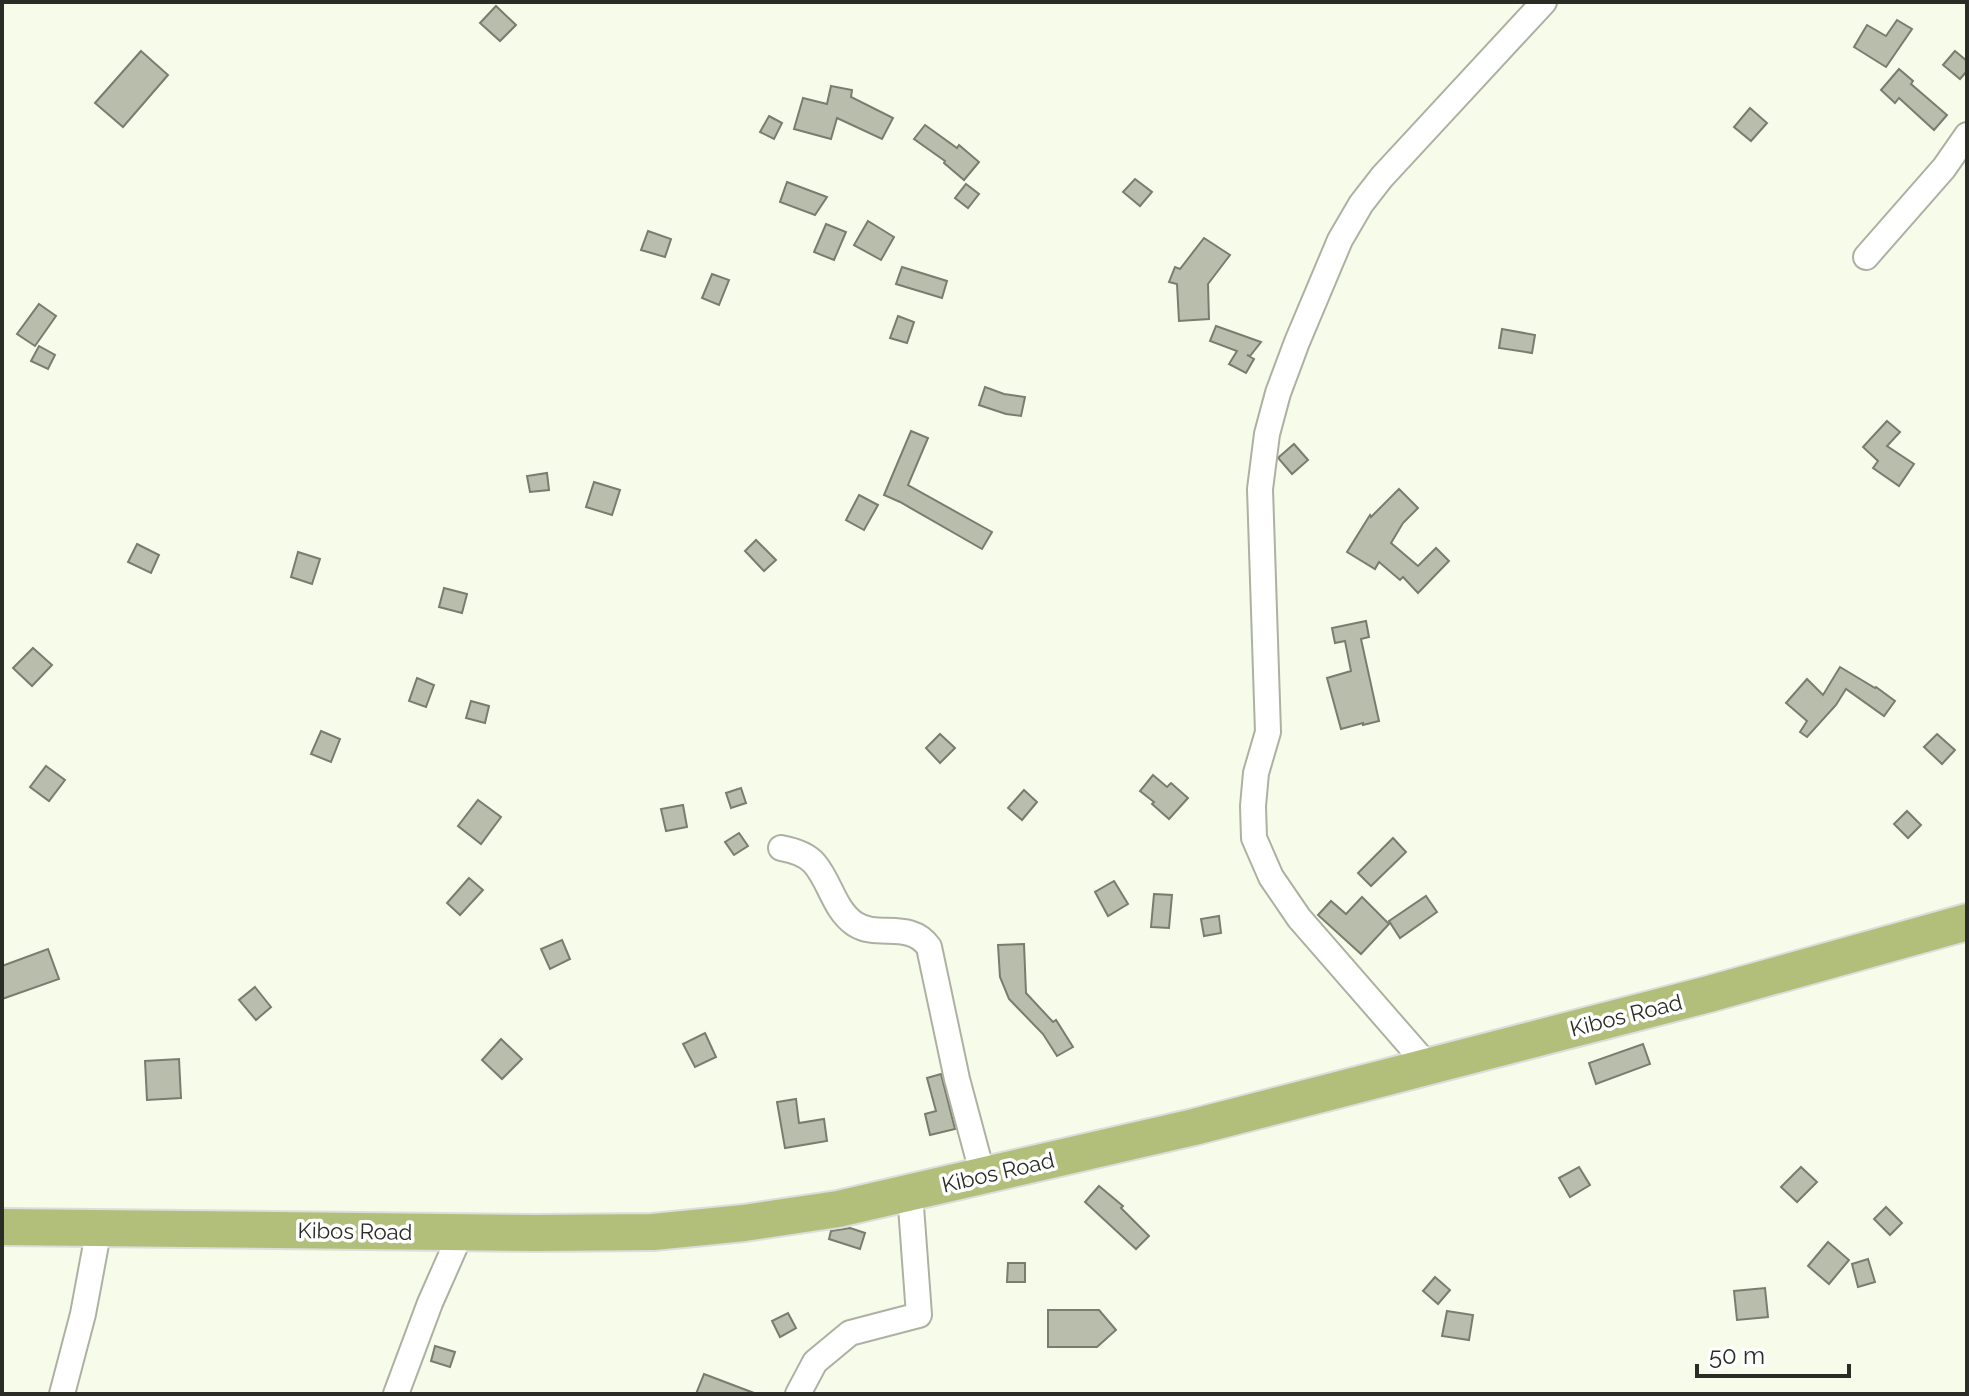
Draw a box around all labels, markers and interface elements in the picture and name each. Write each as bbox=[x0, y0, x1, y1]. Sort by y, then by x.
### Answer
street label: Kibos Road bbox=[1567, 989, 1685, 1041]
street label: Kibos Road bbox=[939, 1146, 1057, 1198]
street label: Kibos Road bbox=[297, 1217, 413, 1245]
scale bar bbox=[1697, 1328, 1849, 1378]
text: 50 m bbox=[1709, 1341, 1765, 1370]

